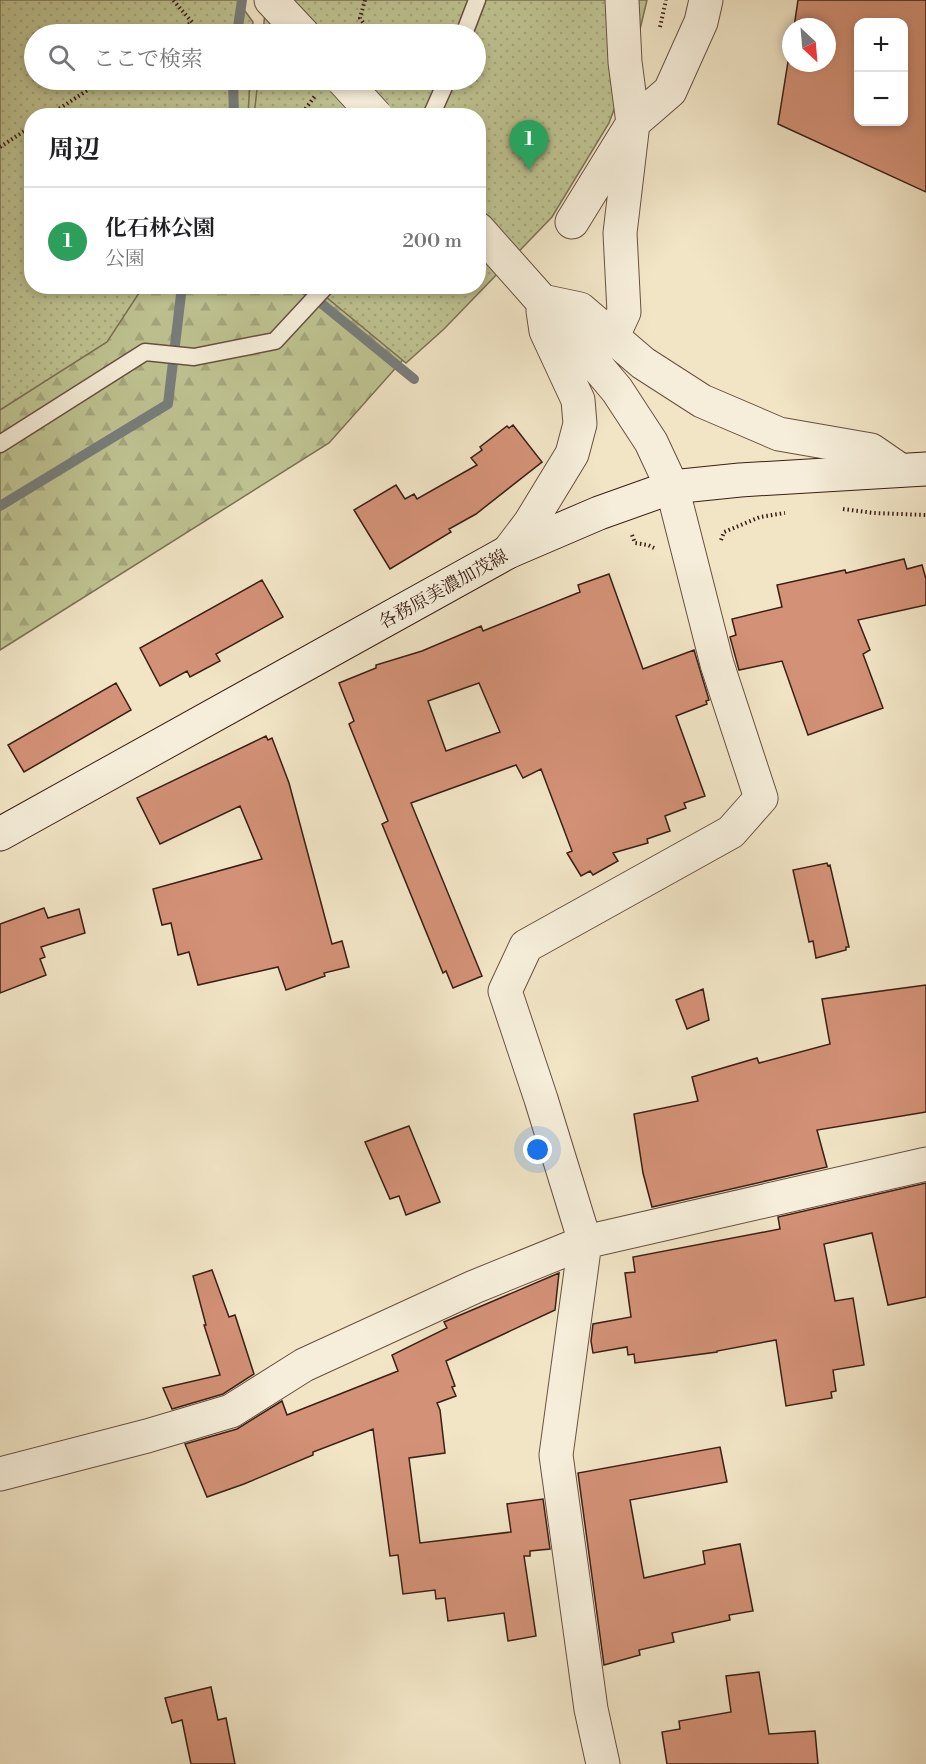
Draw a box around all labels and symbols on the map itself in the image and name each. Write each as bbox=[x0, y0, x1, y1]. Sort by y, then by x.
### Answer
north arrow bbox=[782, 18, 836, 72]
pin: 1 bbox=[510, 120, 548, 170]
street label: 各務原美濃加茂線 bbox=[375, 544, 512, 634]
your location bbox=[523, 1135, 552, 1164]

